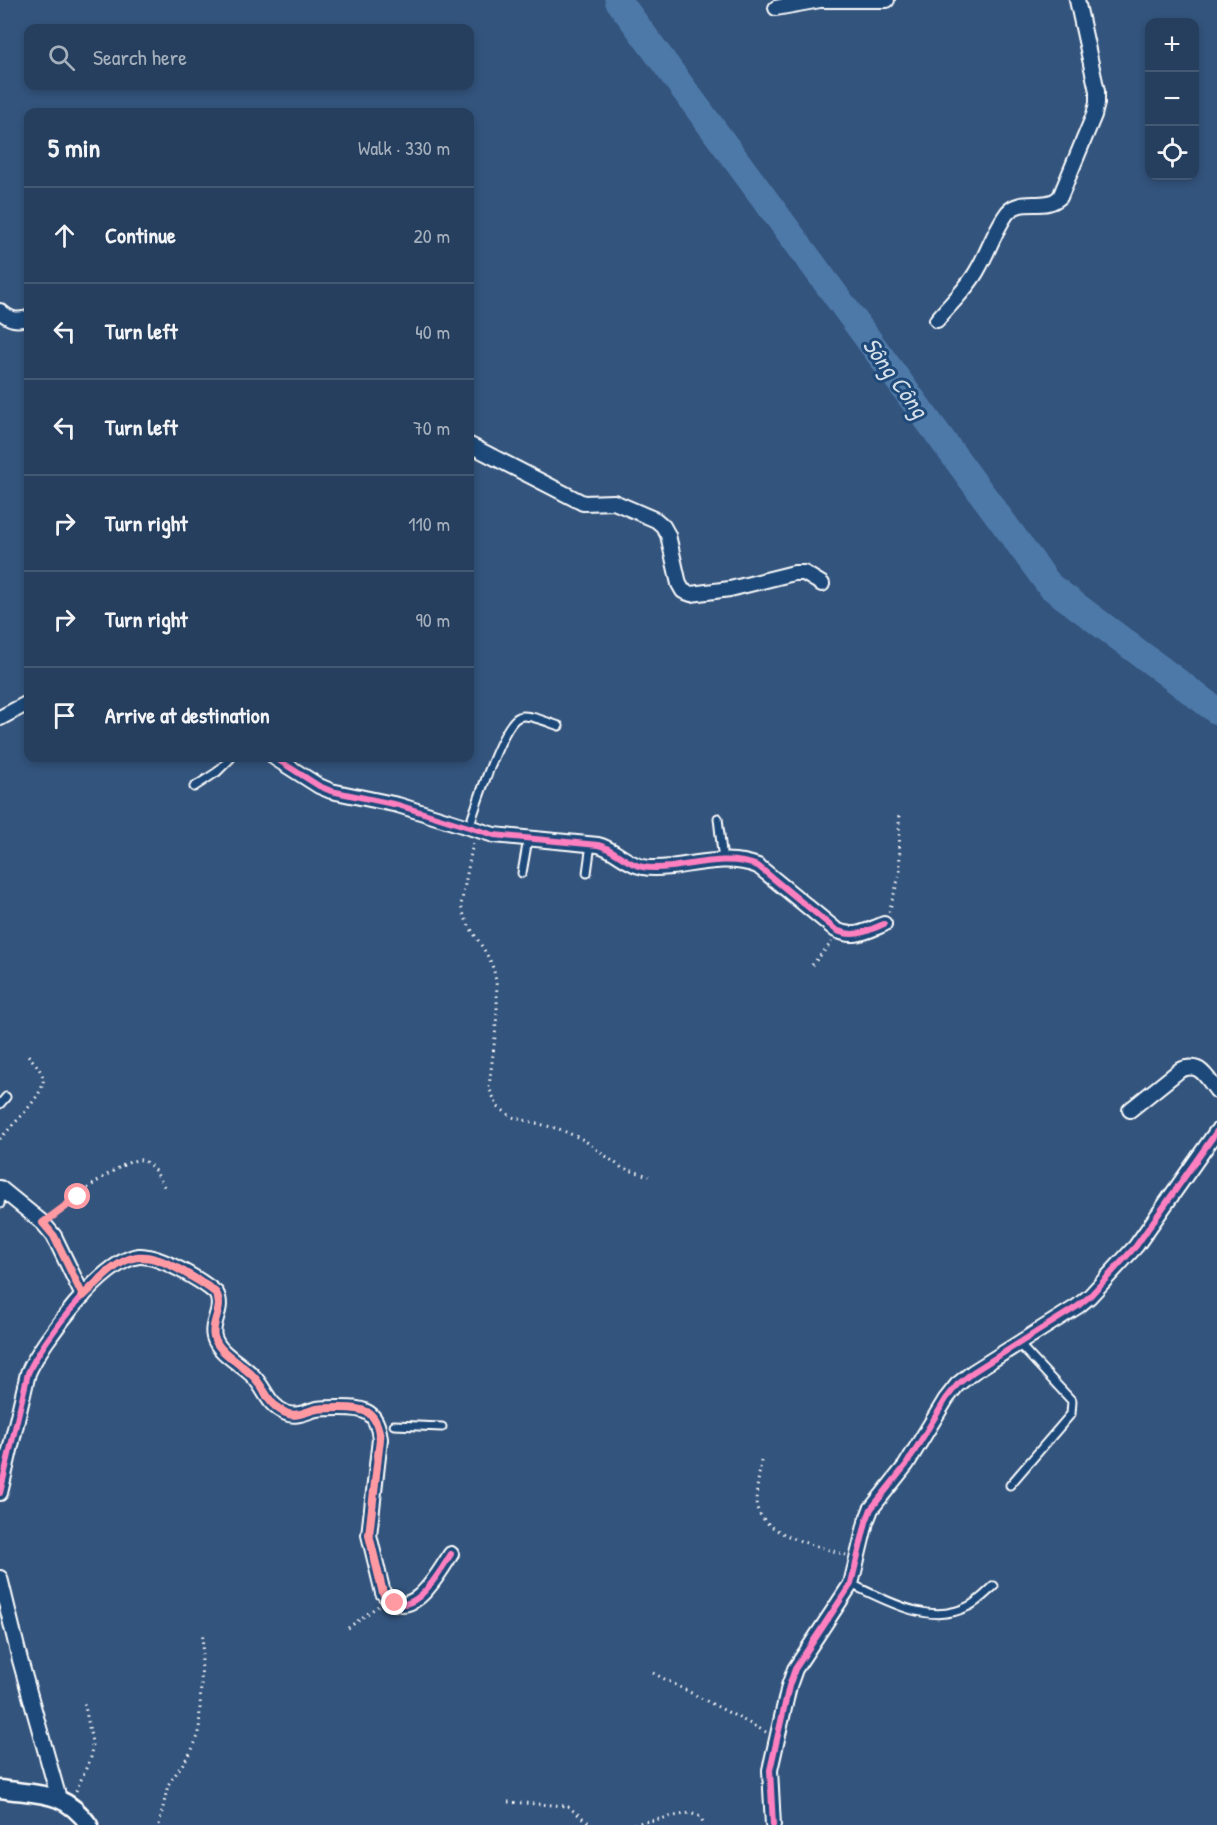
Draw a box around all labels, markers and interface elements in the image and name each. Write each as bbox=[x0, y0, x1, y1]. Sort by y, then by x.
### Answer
map controls bbox=[1145, 18, 1199, 180]
button: + bbox=[1145, 18, 1199, 72]
search box bbox=[24, 24, 474, 90]
icon: search bbox=[45, 41, 78, 74]
text: Search here bbox=[93, 42, 187, 72]
button: − bbox=[1145, 72, 1199, 126]
button: locate bbox=[1145, 126, 1199, 180]
text: 5 min bbox=[48, 130, 100, 165]
text: Walk · 330 m bbox=[358, 134, 450, 161]
icon: ahead bbox=[48, 219, 81, 252]
text: Continue bbox=[105, 220, 176, 250]
text: 20 m bbox=[413, 222, 450, 249]
icon: left bbox=[48, 315, 81, 348]
text: Turn left bbox=[105, 316, 178, 346]
text: 40 m bbox=[415, 318, 450, 345]
water label: Sông Công bbox=[855, 330, 937, 425]
icon: left bbox=[48, 411, 81, 444]
text: Turn left bbox=[105, 412, 178, 442]
text: 70 m bbox=[413, 414, 450, 441]
icon: right bbox=[48, 507, 81, 540]
text: Turn right bbox=[105, 508, 188, 538]
text: 110 m bbox=[408, 510, 450, 537]
icon: right bbox=[48, 603, 81, 636]
text: Turn right bbox=[105, 604, 188, 634]
text: 90 m bbox=[416, 606, 450, 633]
icon: arrive bbox=[48, 699, 81, 732]
text: Arrive at destination bbox=[105, 700, 270, 730]
route start bbox=[64, 1183, 90, 1209]
route end bbox=[381, 1589, 407, 1615]

